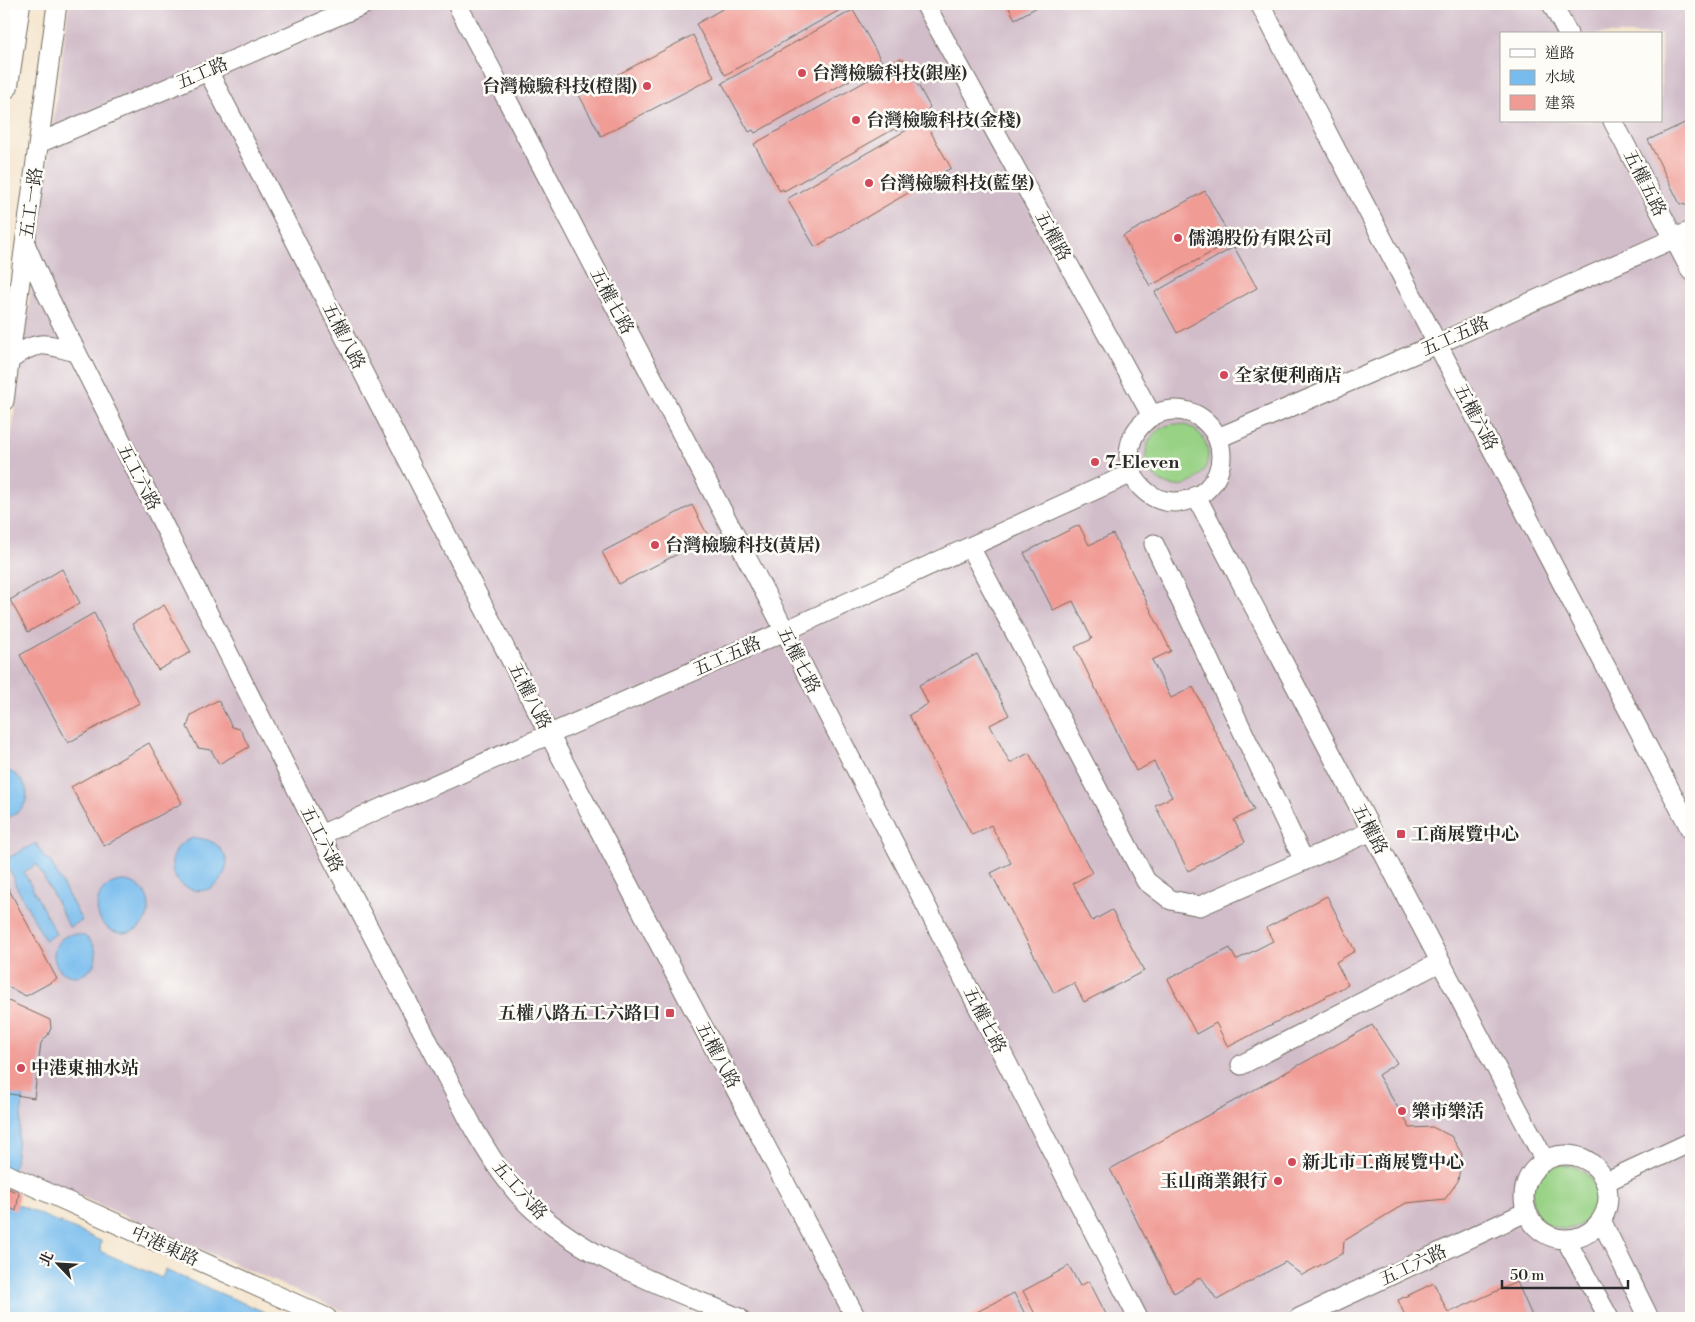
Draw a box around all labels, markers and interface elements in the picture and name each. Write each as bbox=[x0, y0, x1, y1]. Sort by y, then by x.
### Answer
legend bbox=[1500, 32, 1662, 122]
text: 道路 bbox=[1545, 44, 1575, 63]
street label: 五工路 bbox=[173, 52, 232, 95]
place label: 台灣檢驗科技(銀座) bbox=[812, 62, 968, 85]
marker: 台灣檢驗科技(銀座) bbox=[796, 67, 808, 79]
text: 水域 bbox=[1545, 68, 1575, 87]
place label: 台灣檢驗科技(橙閣) bbox=[482, 75, 637, 98]
marker: 台灣檢驗科技(橙閣) bbox=[641, 80, 653, 92]
text: 建築 bbox=[1545, 94, 1575, 113]
place label: 台灣檢驗科技(金棧) bbox=[866, 109, 1022, 132]
marker: 台灣檢驗科技(金棧) bbox=[850, 114, 862, 126]
street label: 五權五路 bbox=[1618, 146, 1671, 221]
street label: 五工一路 bbox=[15, 166, 48, 240]
place label: 台灣檢驗科技(藍堡) bbox=[879, 172, 1035, 195]
marker: 台灣檢驗科技(藍堡) bbox=[863, 177, 875, 189]
street label: 五權路 bbox=[1029, 207, 1076, 265]
place label: 儒鴻股份有限公司 bbox=[1188, 227, 1332, 250]
marker: 儒鴻股份有限公司 bbox=[1172, 232, 1184, 244]
street label: 五權七路 bbox=[585, 264, 639, 338]
street label: 五權八路 bbox=[317, 299, 370, 374]
street label: 五工五路 bbox=[1418, 311, 1493, 362]
place label: 全家便利商店 bbox=[1234, 364, 1342, 387]
marker: 全家便利商店 bbox=[1218, 369, 1230, 381]
street label: 五權六路 bbox=[1449, 380, 1503, 454]
street label: 五工六路 bbox=[112, 440, 165, 515]
place label: 7-Eleven bbox=[1105, 451, 1179, 474]
marker: 7-Eleven bbox=[1089, 456, 1101, 468]
place label: 台灣檢驗科技(黃居) bbox=[665, 534, 821, 557]
marker: 台灣檢驗科技(黃居) bbox=[649, 539, 661, 551]
street label: 五權七路 bbox=[772, 623, 825, 698]
street label: 五工五路 bbox=[690, 631, 765, 682]
street label: 五權八路 bbox=[503, 659, 556, 734]
street label: 五權路 bbox=[1347, 800, 1392, 858]
street label: 五工六路 bbox=[295, 802, 348, 877]
place label: 工商展覽中心 bbox=[1411, 823, 1519, 846]
marker: 工商展覽中心 bbox=[1395, 828, 1407, 840]
street label: 五權七路 bbox=[958, 983, 1011, 1058]
place label: 五權八路五工六路口 bbox=[498, 1002, 660, 1025]
marker: 五權八路五工六路口 bbox=[664, 1007, 676, 1019]
street label: 五權八路 bbox=[691, 1018, 745, 1092]
place label: 中港東抽水站 bbox=[31, 1057, 139, 1080]
marker: 中港東抽水站 bbox=[15, 1062, 27, 1074]
place label: 樂市樂活 bbox=[1412, 1100, 1484, 1123]
marker: 樂市樂活 bbox=[1396, 1105, 1408, 1117]
place label: 新北市工商展覽中心 bbox=[1302, 1151, 1464, 1174]
street label: 五工六路 bbox=[487, 1156, 552, 1225]
marker: 新北市工商展覽中心 bbox=[1286, 1156, 1298, 1168]
place label: 玉山商業銀行 bbox=[1160, 1170, 1268, 1193]
marker: 玉山商業銀行 bbox=[1272, 1175, 1284, 1187]
street label: 中港東路 bbox=[127, 1221, 202, 1272]
north arrow bbox=[32, 1240, 82, 1290]
street label: 五工六路 bbox=[1376, 1240, 1451, 1291]
text: 北 bbox=[36, 1249, 58, 1269]
scale bar bbox=[1502, 1257, 1629, 1289]
text: 50 m bbox=[1510, 1266, 1544, 1285]

